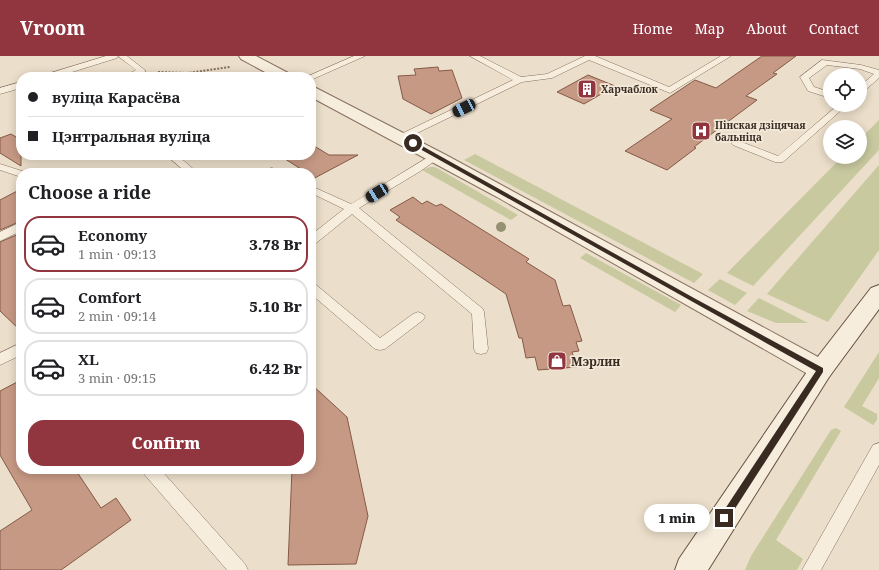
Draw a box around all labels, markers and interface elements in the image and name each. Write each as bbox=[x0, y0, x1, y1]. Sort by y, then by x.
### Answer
text: Vroom bbox=[20, 15, 85, 41]
text: Home bbox=[633, 19, 673, 38]
text: Map bbox=[695, 19, 724, 38]
text: About bbox=[746, 19, 787, 38]
text: Contact bbox=[809, 19, 859, 38]
map controls bbox=[823, 68, 867, 164]
button: locate bbox=[823, 68, 867, 112]
building icon: Харчаблок bbox=[576, 78, 598, 100]
place label: Харчаблок bbox=[601, 82, 659, 96]
text: вуліца Карасёва bbox=[52, 87, 180, 107]
car bbox=[451, 97, 477, 119]
place label: Пінская дзіцячая бальніца bbox=[715, 118, 806, 144]
hospital icon: Пінская дзіцячая бальніца bbox=[690, 120, 712, 142]
button: layers bbox=[823, 120, 867, 164]
text: Цэнтральная вуліца bbox=[52, 126, 211, 146]
route start bbox=[404, 134, 422, 152]
text: Choose a ride bbox=[28, 180, 151, 204]
car bbox=[364, 182, 390, 204]
text: Economy bbox=[78, 225, 147, 245]
icon: car bbox=[30, 226, 66, 262]
text: 3.78 Br bbox=[249, 234, 302, 254]
text: 1 min · 09:13 bbox=[78, 245, 156, 263]
text: Comfort bbox=[78, 287, 141, 307]
icon: car bbox=[30, 288, 66, 324]
text: 5.10 Br bbox=[249, 296, 302, 316]
text: 2 min · 09:14 bbox=[78, 307, 156, 325]
text: XL bbox=[78, 349, 99, 369]
icon: car bbox=[30, 350, 66, 386]
shop icon: Мэрлин bbox=[546, 350, 568, 372]
place label: Мэрлин bbox=[571, 353, 620, 370]
text: 6.42 Br bbox=[249, 358, 302, 378]
text: 3 min · 09:15 bbox=[78, 369, 156, 387]
button: Confirm bbox=[28, 420, 304, 466]
callout: 1 min bbox=[644, 504, 710, 532]
text: 1 min bbox=[658, 509, 696, 527]
route end bbox=[715, 509, 733, 527]

